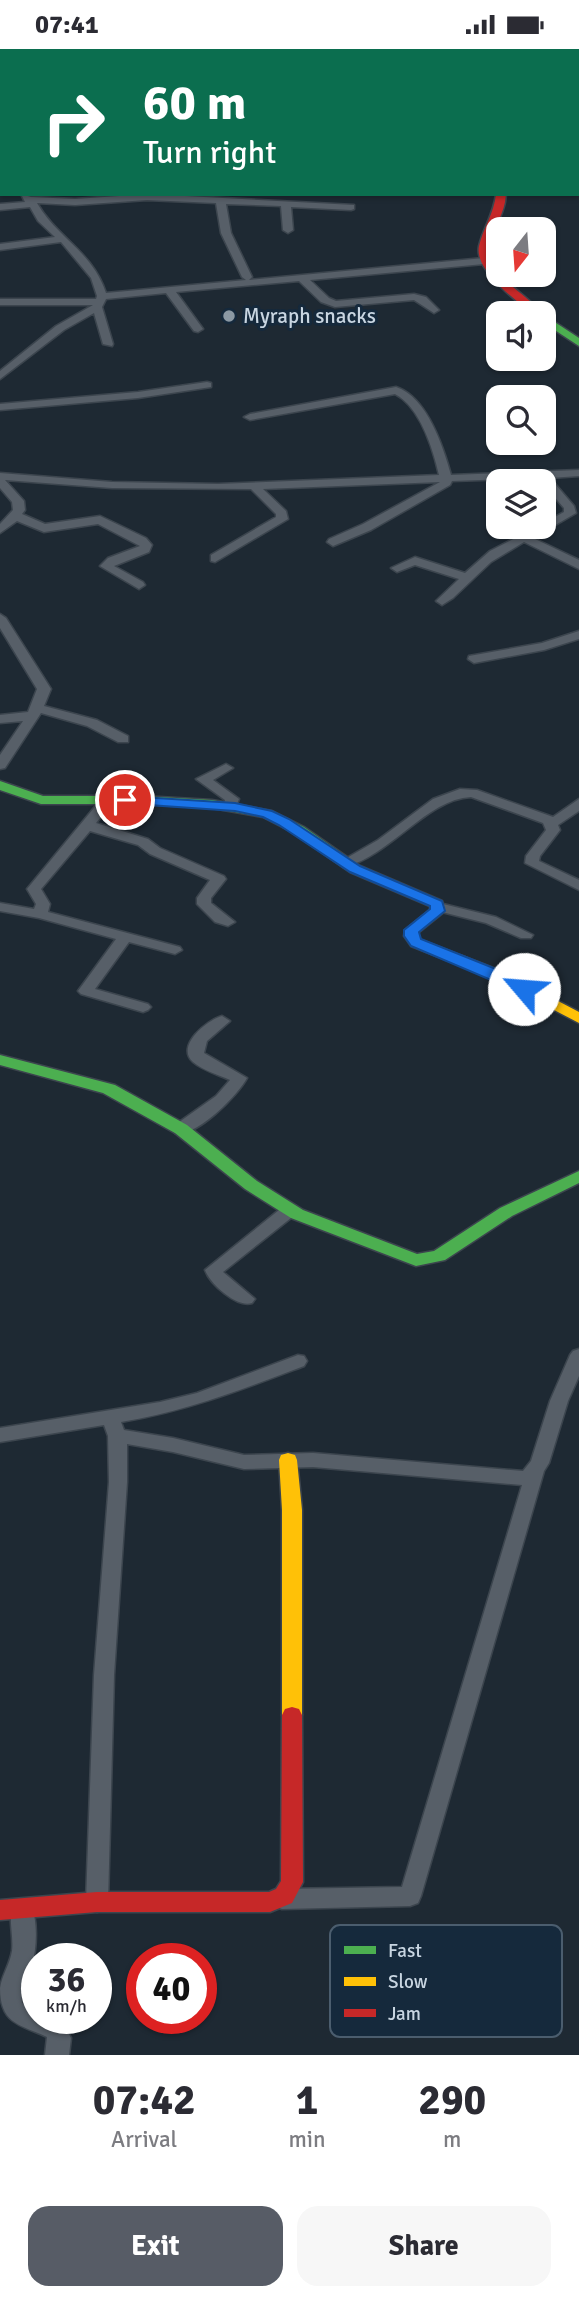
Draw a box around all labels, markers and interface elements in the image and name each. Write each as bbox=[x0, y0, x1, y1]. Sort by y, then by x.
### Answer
text: 07:41 bbox=[35, 9, 99, 41]
text: 60 m bbox=[143, 73, 246, 133]
icon: right bbox=[28, 77, 119, 168]
text: Turn right bbox=[143, 133, 276, 172]
north arrow bbox=[486, 217, 556, 287]
map controls bbox=[486, 217, 556, 539]
button: sound bbox=[486, 301, 556, 371]
place label: Myraph snacks bbox=[243, 303, 376, 329]
marker: Myraph snacks bbox=[221, 308, 237, 324]
button: search bbox=[486, 385, 556, 455]
button: layers bbox=[486, 469, 556, 539]
pin bbox=[95, 770, 155, 830]
icon: arrive bbox=[106, 781, 144, 819]
position arrow bbox=[487, 952, 561, 1026]
legend bbox=[330, 1925, 562, 2037]
text: Fast bbox=[388, 1939, 422, 1963]
speed limit sign: 40 bbox=[126, 1943, 217, 2034]
text: 36 bbox=[48, 1958, 85, 2001]
text: Slow bbox=[388, 1970, 428, 1994]
text: km/h bbox=[46, 1995, 87, 2017]
text: Jam bbox=[388, 2002, 421, 2026]
text: 07:42 bbox=[93, 2075, 196, 2126]
text: 1 bbox=[296, 2075, 318, 2126]
text: 290 bbox=[418, 2075, 486, 2126]
text: Arrival bbox=[111, 2125, 177, 2154]
text: min bbox=[288, 2125, 326, 2154]
text: m bbox=[443, 2125, 461, 2154]
button: Exit bbox=[28, 2206, 283, 2286]
button: Share bbox=[297, 2206, 551, 2286]

